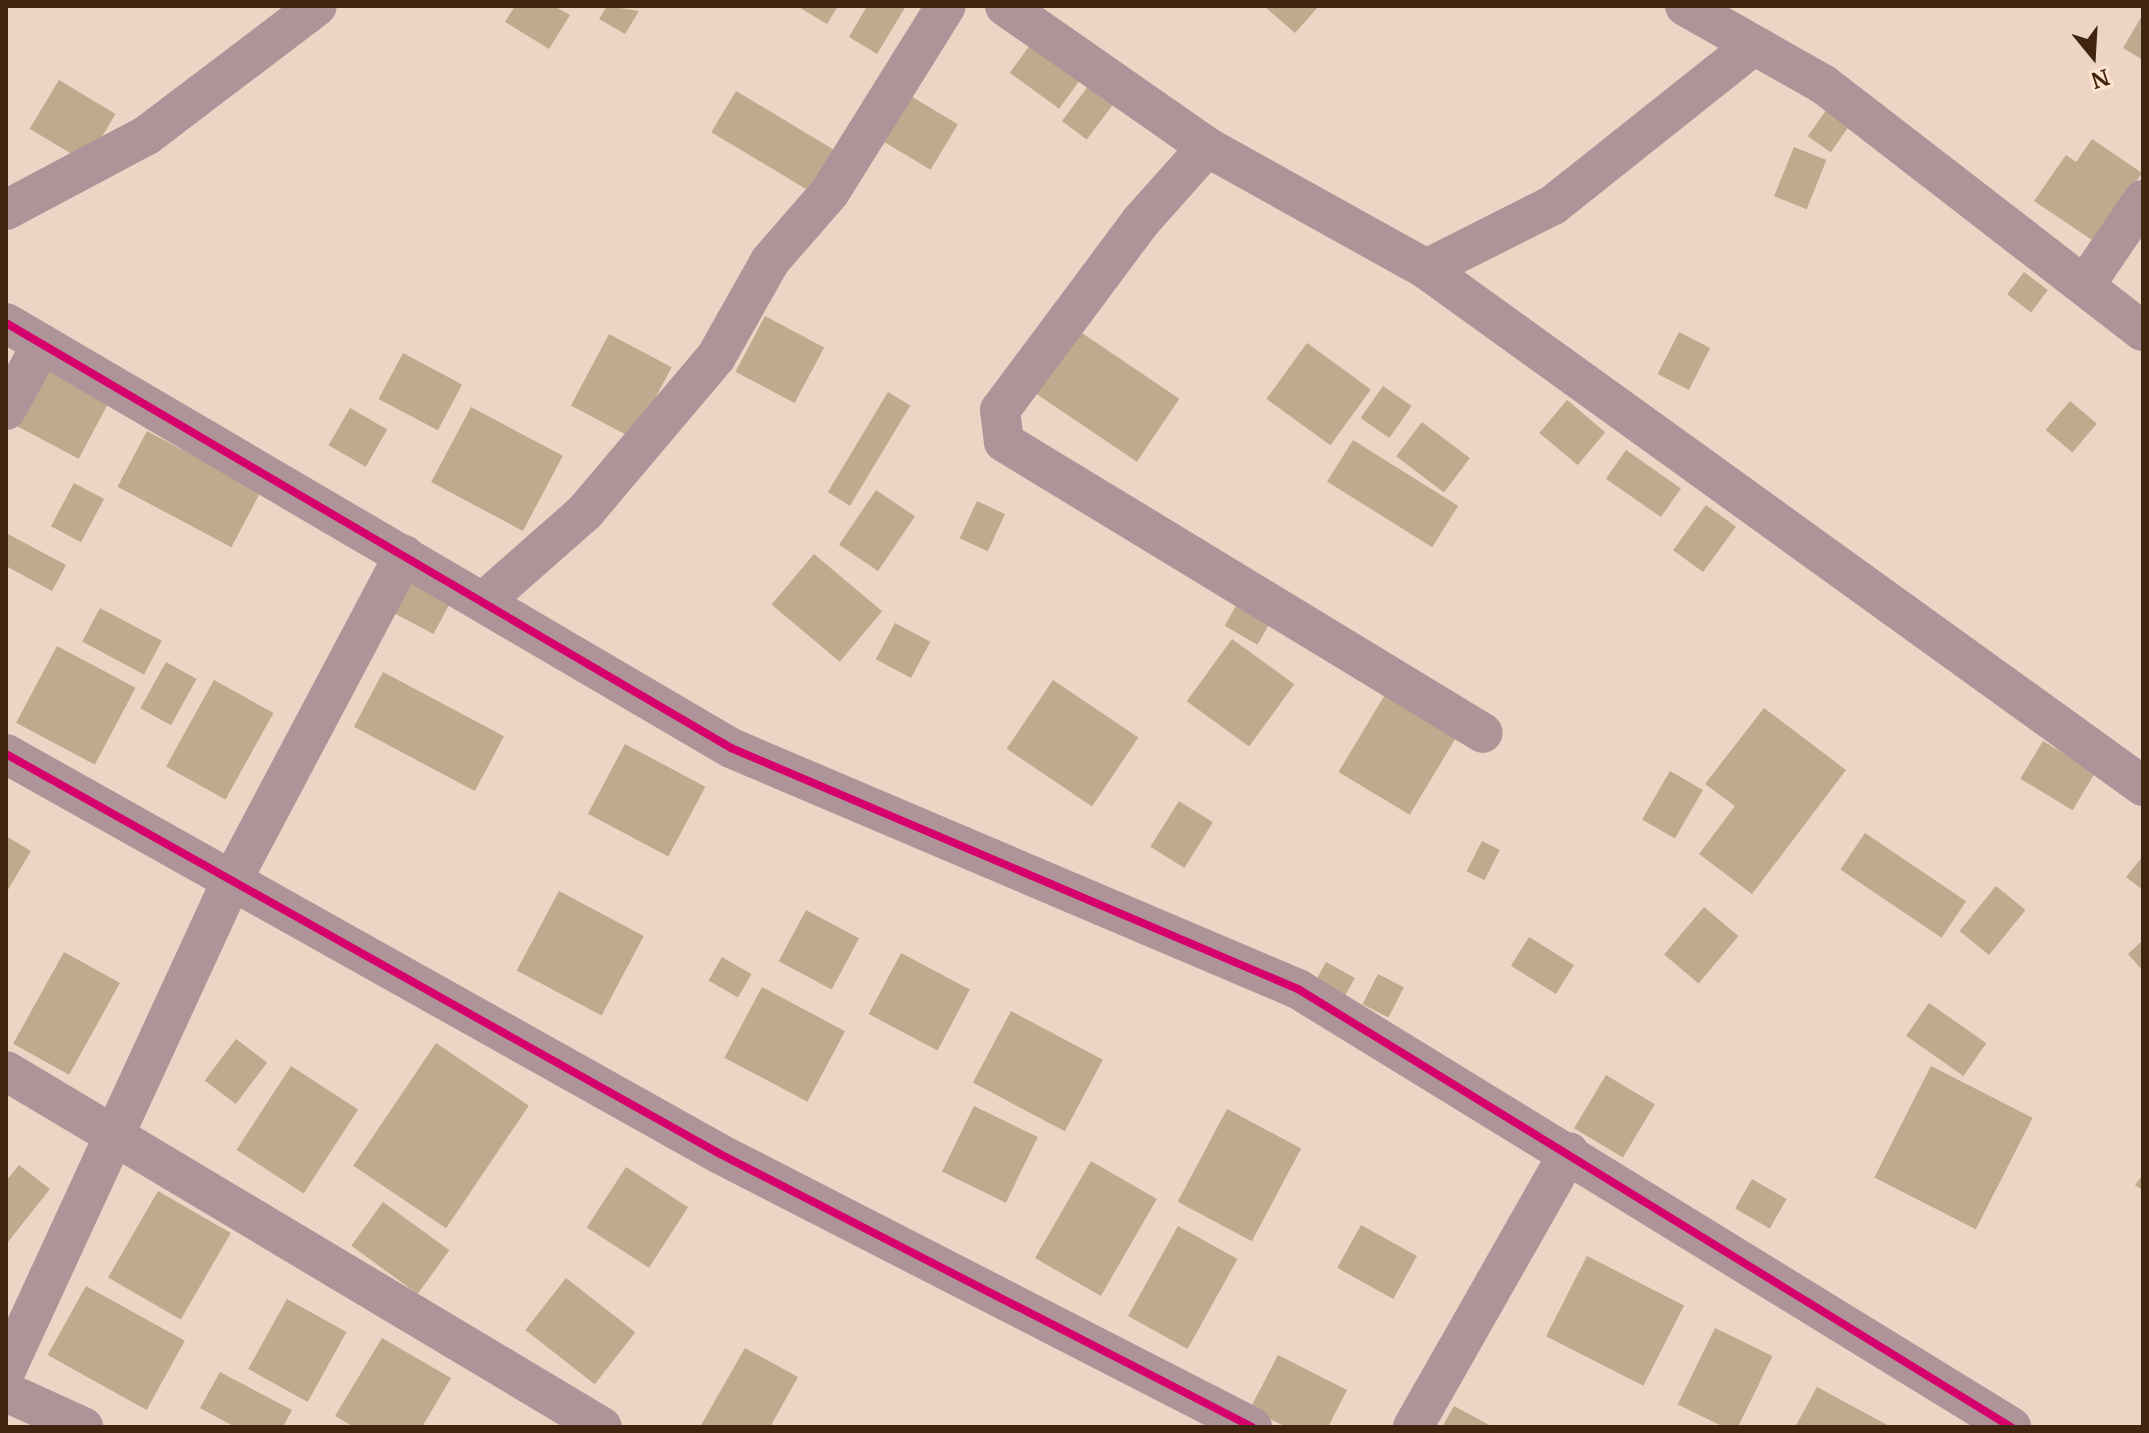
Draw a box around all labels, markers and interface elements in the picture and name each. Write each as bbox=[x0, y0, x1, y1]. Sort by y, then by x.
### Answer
north arrow bbox=[2053, 16, 2133, 96]
text: N bbox=[2088, 63, 2113, 95]

